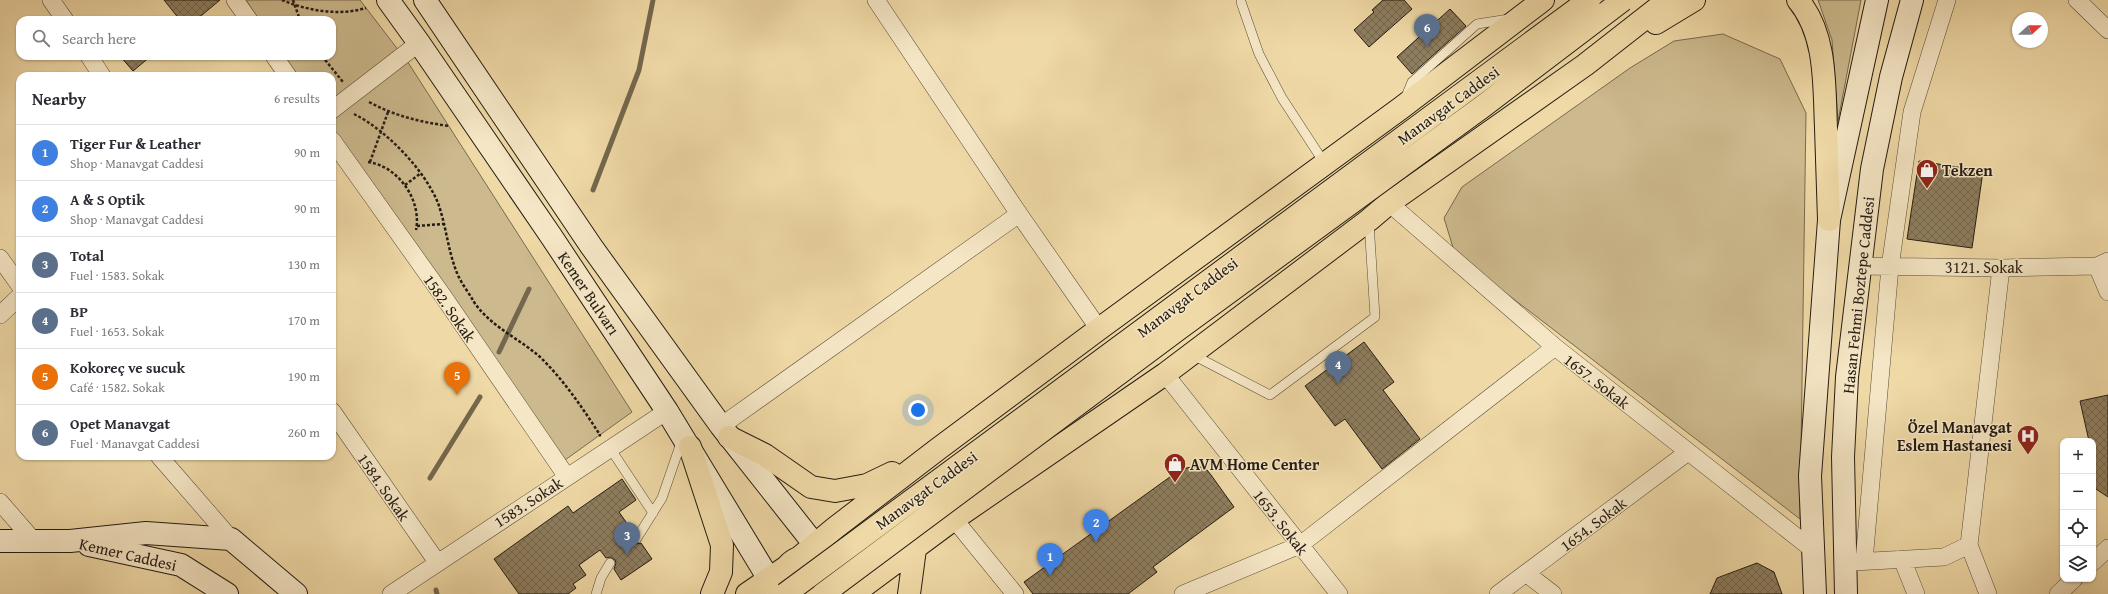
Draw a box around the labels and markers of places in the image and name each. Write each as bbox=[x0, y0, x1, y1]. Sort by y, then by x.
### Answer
pin: 6 bbox=[1414, 14, 1440, 47]
shop icon: Tekzen bbox=[1914, 157, 1940, 190]
place label: Tekzen bbox=[1942, 158, 1993, 182]
pin: 4 bbox=[1325, 351, 1351, 384]
pin: 5 bbox=[444, 362, 470, 395]
place label: Özel Manavgat Eslem Hastanesi bbox=[1897, 415, 2012, 457]
hospital icon: Özel Manavgat Eslem Hastanesi bbox=[2015, 423, 2041, 456]
shop icon: AVM Home Center bbox=[1162, 451, 1188, 484]
place label: AVM Home Center bbox=[1190, 452, 1320, 476]
pin: 2 bbox=[1083, 509, 1109, 542]
pin: 3 bbox=[614, 522, 640, 555]
pin: 1 bbox=[1037, 543, 1063, 576]

